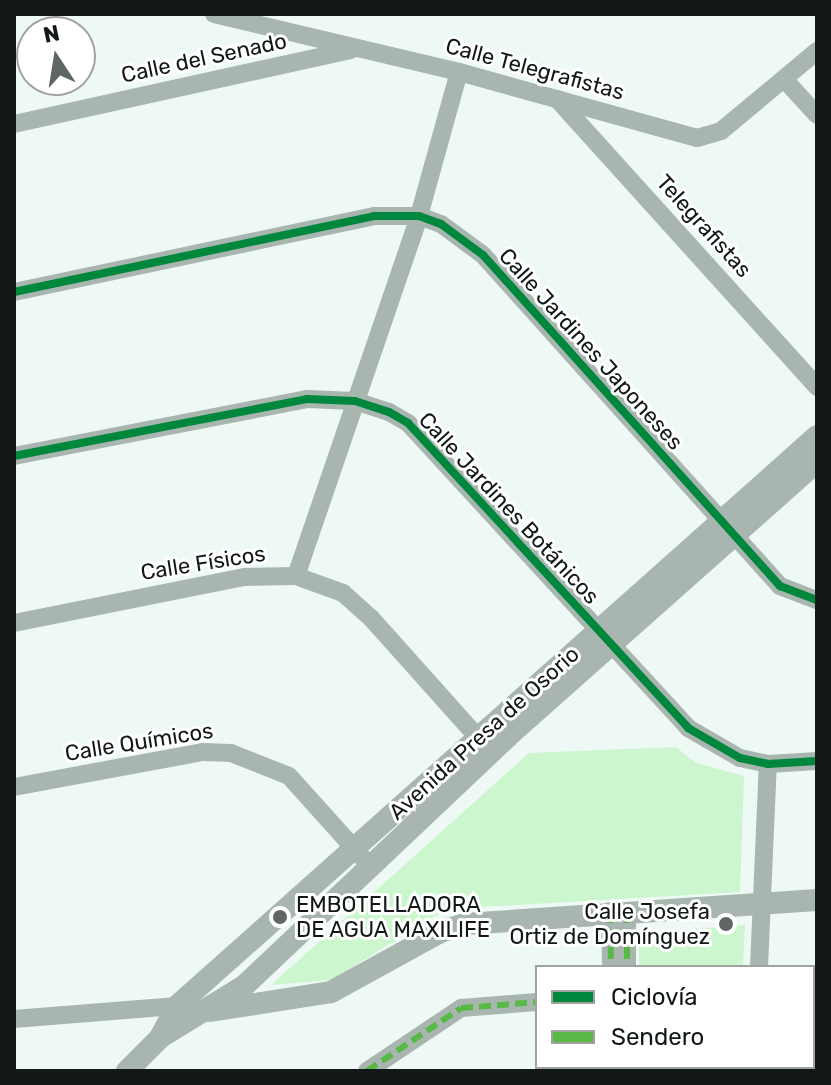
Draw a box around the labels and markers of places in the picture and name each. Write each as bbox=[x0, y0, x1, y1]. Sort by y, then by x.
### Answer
place label: EMBOTELLADORA DE AGUA MAXILIFE bbox=[296, 891, 491, 942]
place label: Calle Josefa Ortiz de Domínguez bbox=[510, 898, 710, 950]
marker: EMBOTELLADORA DE AGUA MAXILIFE bbox=[271, 908, 289, 926]
marker: Calle Josefa Ortiz de Domínguez bbox=[717, 915, 735, 933]

